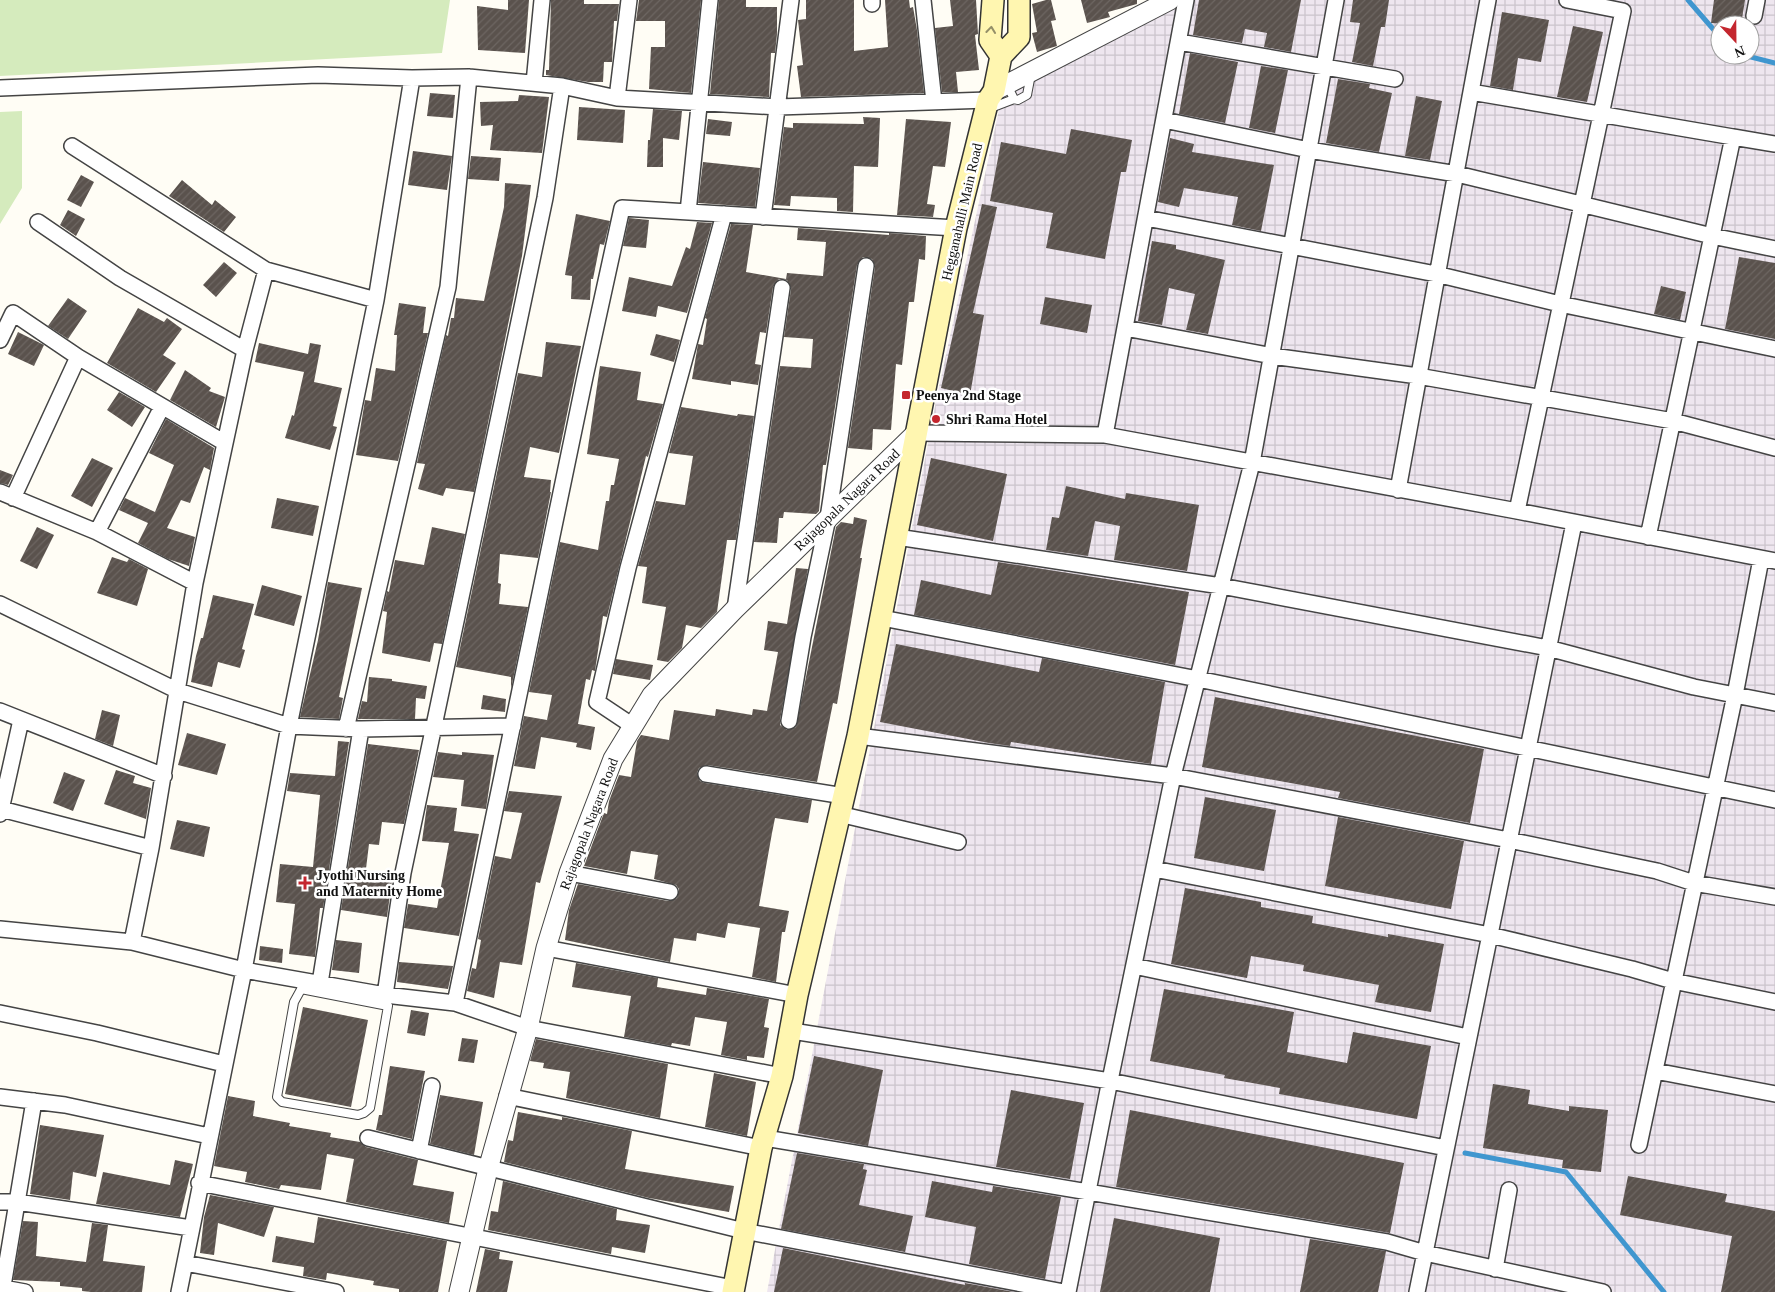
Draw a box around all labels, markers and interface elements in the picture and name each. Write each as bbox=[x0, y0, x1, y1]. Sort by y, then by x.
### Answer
north arrow bbox=[1710, 15, 1760, 65]
one-way arrow bbox=[985, 25, 996, 33]
text: N bbox=[1732, 43, 1747, 60]
street label: Hegganahalli Main Road bbox=[939, 142, 985, 282]
place label: Peenya 2nd Stage bbox=[916, 388, 1021, 403]
marker: Peenya 2nd Stage bbox=[900, 389, 912, 401]
place label: Shri Rama Hotel bbox=[946, 412, 1047, 427]
marker: Shri Rama Hotel bbox=[930, 413, 942, 425]
street label: Rajagopala Nagara Road bbox=[791, 446, 903, 554]
street label: Rajagopala Nagara Road bbox=[557, 756, 621, 892]
place label: Jyothi Nursing and Maternity Home bbox=[316, 868, 442, 899]
marker: Jyothi Nursing and Maternity Home bbox=[298, 876, 312, 890]

